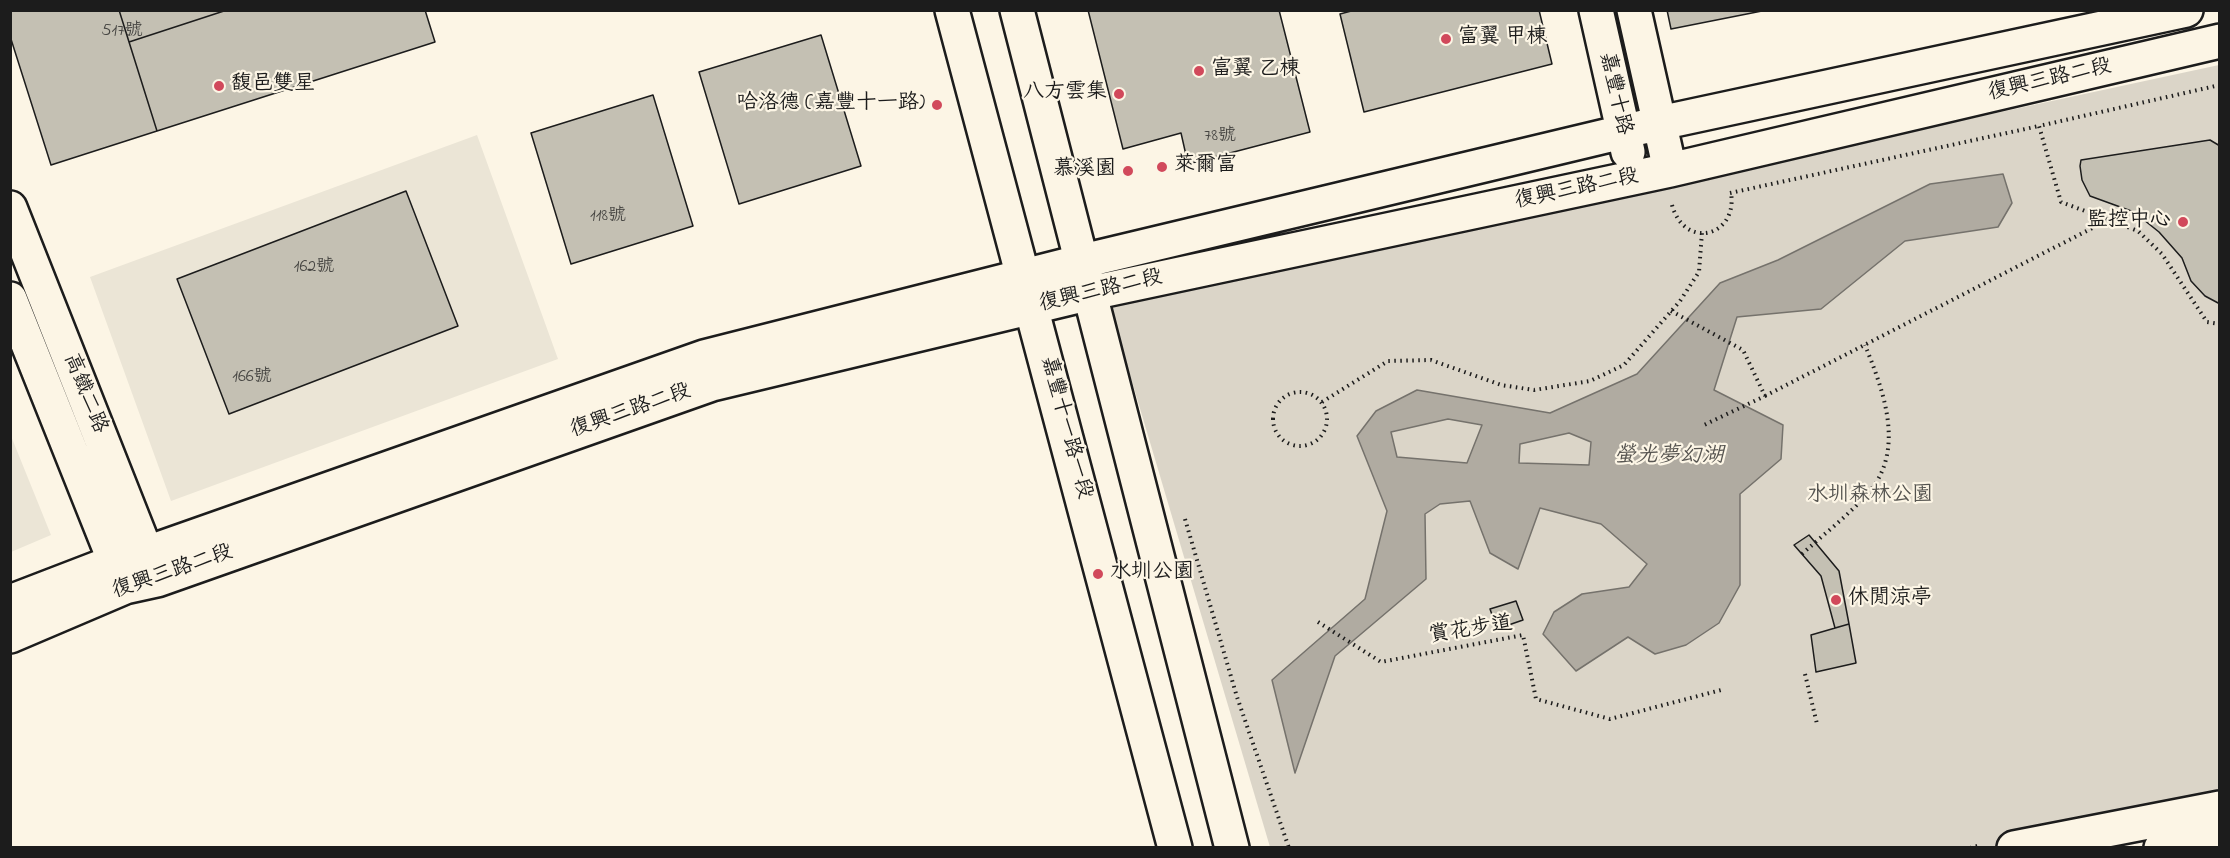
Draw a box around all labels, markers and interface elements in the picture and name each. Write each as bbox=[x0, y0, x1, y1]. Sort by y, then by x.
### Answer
house number: 517號 bbox=[101, 21, 143, 43]
place label: 富翼 甲棟 bbox=[1458, 26, 1547, 52]
marker: 富翼 甲棟 bbox=[1439, 32, 1453, 46]
street label: 嘉豐十路 bbox=[1592, 50, 1636, 138]
street label: 復興三路二段 bbox=[1986, 55, 2114, 107]
place label: 富翼 乙棟 bbox=[1211, 58, 1300, 84]
marker: 富翼 乙棟 bbox=[1192, 64, 1206, 78]
place label: 馥邑雙星 bbox=[231, 73, 315, 99]
marker: 馥邑雙星 bbox=[212, 79, 226, 93]
place label: 八方雲集 bbox=[1023, 81, 1107, 107]
marker: 八方雲集 bbox=[1112, 87, 1126, 101]
place label: 哈洛德 (嘉豐十一路) bbox=[737, 92, 925, 118]
marker: 哈洛德 (嘉豐十一路) bbox=[930, 98, 944, 112]
house number: 78號 bbox=[1204, 126, 1236, 148]
place label: 萊爾富 bbox=[1174, 154, 1237, 180]
place label: 慕溪園 bbox=[1053, 158, 1116, 184]
marker: 萊爾富 bbox=[1155, 160, 1169, 174]
marker: 慕溪園 bbox=[1121, 164, 1135, 178]
street label: 復興三路二段 bbox=[1513, 165, 1641, 215]
house number: 118號 bbox=[590, 206, 626, 228]
place label: 監控中心 bbox=[2087, 209, 2171, 235]
marker: 監控中心 bbox=[2176, 215, 2190, 229]
house number: 162號 bbox=[294, 257, 334, 279]
street label: 復興三路二段 bbox=[1037, 266, 1165, 318]
street label: 高鐵二路 bbox=[57, 350, 111, 438]
street label: 嘉豐十一路一段 bbox=[1034, 354, 1096, 502]
house number: 166號 bbox=[232, 367, 272, 389]
street label: 復興三路二段 bbox=[567, 380, 695, 444]
water label: 螢光夢幻湖 bbox=[1614, 444, 1724, 470]
park label: 水圳森林公園 bbox=[1807, 484, 1933, 510]
street label: 復興三路二段 bbox=[109, 541, 237, 605]
place label: 水圳公園 bbox=[1110, 561, 1194, 587]
marker: 水圳公園 bbox=[1091, 567, 1105, 581]
place label: 休閒涼亭 bbox=[1848, 587, 1932, 613]
marker: 休閒涼亭 bbox=[1829, 593, 1843, 607]
street label: 賞花步道 bbox=[1428, 612, 1514, 650]

